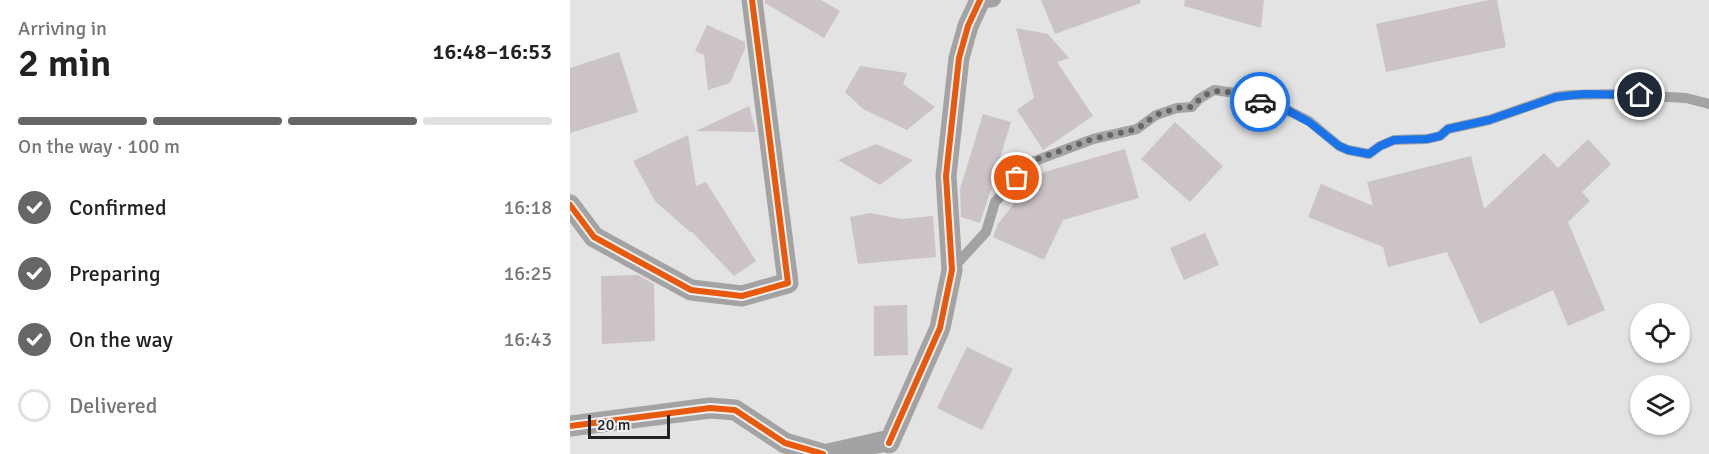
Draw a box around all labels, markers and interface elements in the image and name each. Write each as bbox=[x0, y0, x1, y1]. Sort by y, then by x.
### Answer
text: Arriving in bbox=[18, 16, 107, 41]
text: 16:48–16:53 bbox=[433, 38, 552, 65]
text: 2 min bbox=[18, 39, 111, 87]
pin bbox=[1614, 69, 1665, 120]
courier bbox=[1230, 72, 1290, 132]
icon: home bbox=[1623, 78, 1656, 111]
icon: car bbox=[1244, 86, 1277, 119]
text: On the way · 100 m bbox=[18, 134, 180, 159]
pin bbox=[991, 152, 1042, 203]
icon: bag bbox=[1000, 161, 1033, 194]
icon: check bbox=[18, 191, 51, 224]
text: Confirmed bbox=[69, 194, 167, 221]
text: 16:18 bbox=[503, 195, 552, 220]
icon: check bbox=[18, 257, 51, 290]
text: Preparing bbox=[69, 260, 161, 287]
text: 16:25 bbox=[503, 261, 552, 286]
map controls bbox=[1630, 303, 1690, 435]
button: locate bbox=[1630, 303, 1690, 363]
icon: check bbox=[18, 323, 51, 356]
text: On the way bbox=[69, 326, 173, 353]
text: 16:43 bbox=[503, 327, 552, 352]
button: layers bbox=[1630, 375, 1690, 435]
text: Delivered bbox=[69, 392, 157, 419]
scale bar bbox=[588, 412, 670, 440]
text: 20 m bbox=[597, 415, 631, 435]

